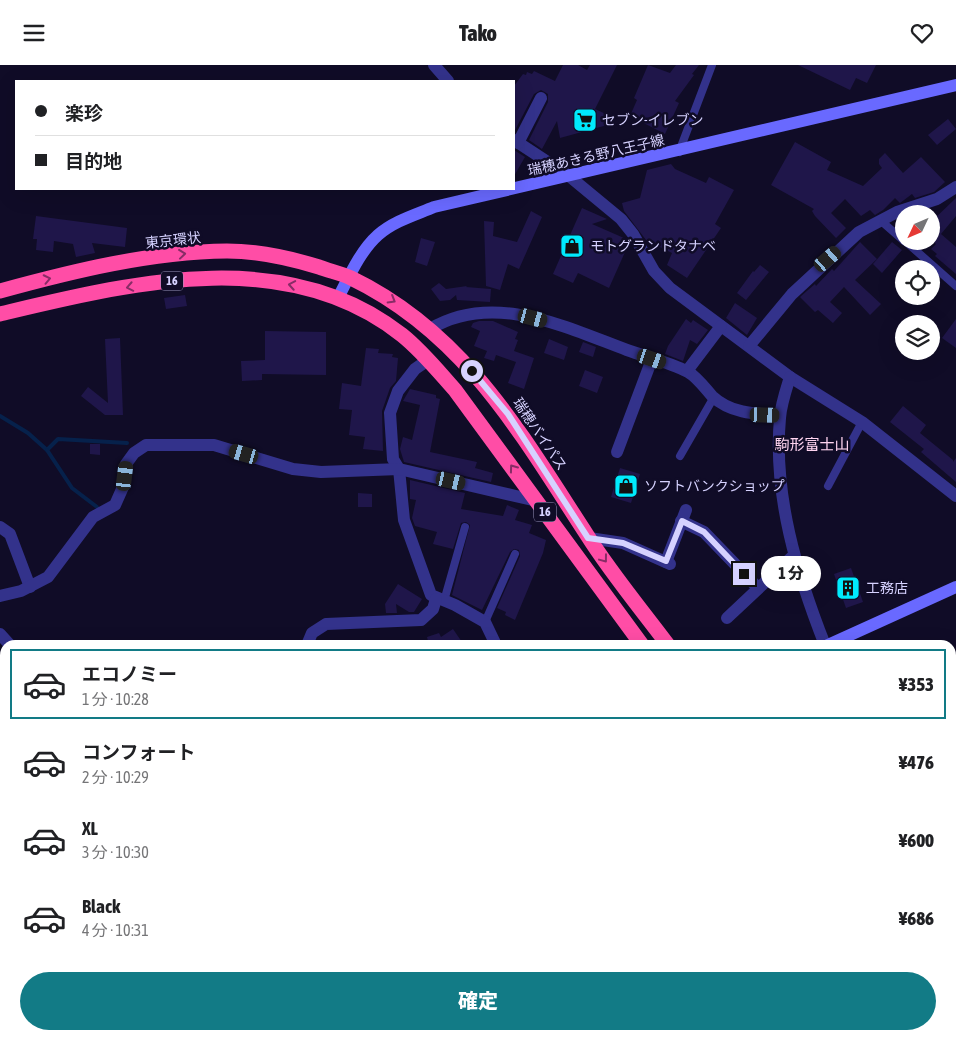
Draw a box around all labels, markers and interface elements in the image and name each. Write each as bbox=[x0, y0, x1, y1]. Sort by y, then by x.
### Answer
icon: menu bbox=[20, 19, 48, 47]
icon: heart bbox=[908, 19, 936, 47]
text: Tako bbox=[459, 20, 497, 46]
text: 楽珍 bbox=[65, 102, 103, 124]
supermarket icon: セブン-イレブン bbox=[572, 107, 598, 133]
place label: セブン-イレブン bbox=[602, 112, 704, 128]
street label: 瑞穂あきる野八王子線 bbox=[526, 131, 666, 179]
text: 目的地 bbox=[65, 150, 122, 172]
north arrow bbox=[895, 205, 940, 250]
map controls bbox=[895, 205, 940, 360]
street label: 東京環状 bbox=[144, 229, 202, 251]
shop icon: モトグランドタナベ bbox=[559, 233, 585, 259]
place label: モトグランドタナベ bbox=[590, 238, 716, 254]
car bbox=[811, 243, 844, 275]
one-way arrow bbox=[178, 249, 186, 260]
button: locate bbox=[895, 260, 940, 305]
road number: 16 bbox=[161, 272, 183, 291]
one-way arrow bbox=[43, 274, 52, 285]
one-way arrow bbox=[287, 280, 296, 290]
one-way arrow bbox=[126, 282, 135, 292]
one-way arrow bbox=[386, 294, 395, 304]
car bbox=[516, 307, 549, 329]
button: layers bbox=[895, 315, 940, 360]
car bbox=[635, 347, 668, 371]
route start bbox=[461, 360, 483, 382]
street label: 瑞穂バイパス bbox=[510, 395, 570, 473]
car bbox=[749, 407, 780, 423]
district label: 駒形富士山 bbox=[774, 436, 850, 453]
car bbox=[227, 443, 260, 465]
car bbox=[115, 460, 134, 492]
one-way arrow bbox=[510, 464, 519, 474]
car bbox=[434, 470, 467, 492]
shop icon: ソフトバンクショップ bbox=[613, 473, 639, 499]
place label: ソフトバンクショップ bbox=[644, 478, 785, 494]
road number: 16 bbox=[534, 503, 556, 522]
one-way arrow bbox=[598, 553, 607, 563]
callout: 1 分 bbox=[762, 557, 822, 591]
route end bbox=[733, 563, 755, 585]
text: 1 分 bbox=[778, 564, 804, 582]
building icon: 工務店 bbox=[835, 575, 861, 601]
place label: 工務店 bbox=[866, 580, 908, 596]
icon: car bbox=[22, 662, 67, 707]
text: エコノミー bbox=[82, 663, 177, 685]
text: ¥353 bbox=[899, 673, 934, 695]
text: 1 分 · 10:28 bbox=[82, 690, 149, 708]
icon: car bbox=[22, 740, 67, 785]
text: コンフォート bbox=[82, 741, 195, 763]
text: ¥476 bbox=[899, 751, 934, 773]
text: 2 分 · 10:29 bbox=[82, 768, 149, 786]
text: XL bbox=[82, 817, 98, 839]
icon: car bbox=[22, 818, 67, 863]
text: ¥600 bbox=[899, 829, 934, 851]
text: 3 分 · 10:30 bbox=[82, 843, 149, 861]
text: Black bbox=[82, 895, 120, 917]
icon: car bbox=[22, 896, 67, 941]
text: ¥686 bbox=[899, 907, 934, 929]
text: 4 分 · 10:31 bbox=[82, 921, 149, 939]
button: 確定 bbox=[20, 972, 936, 1030]

